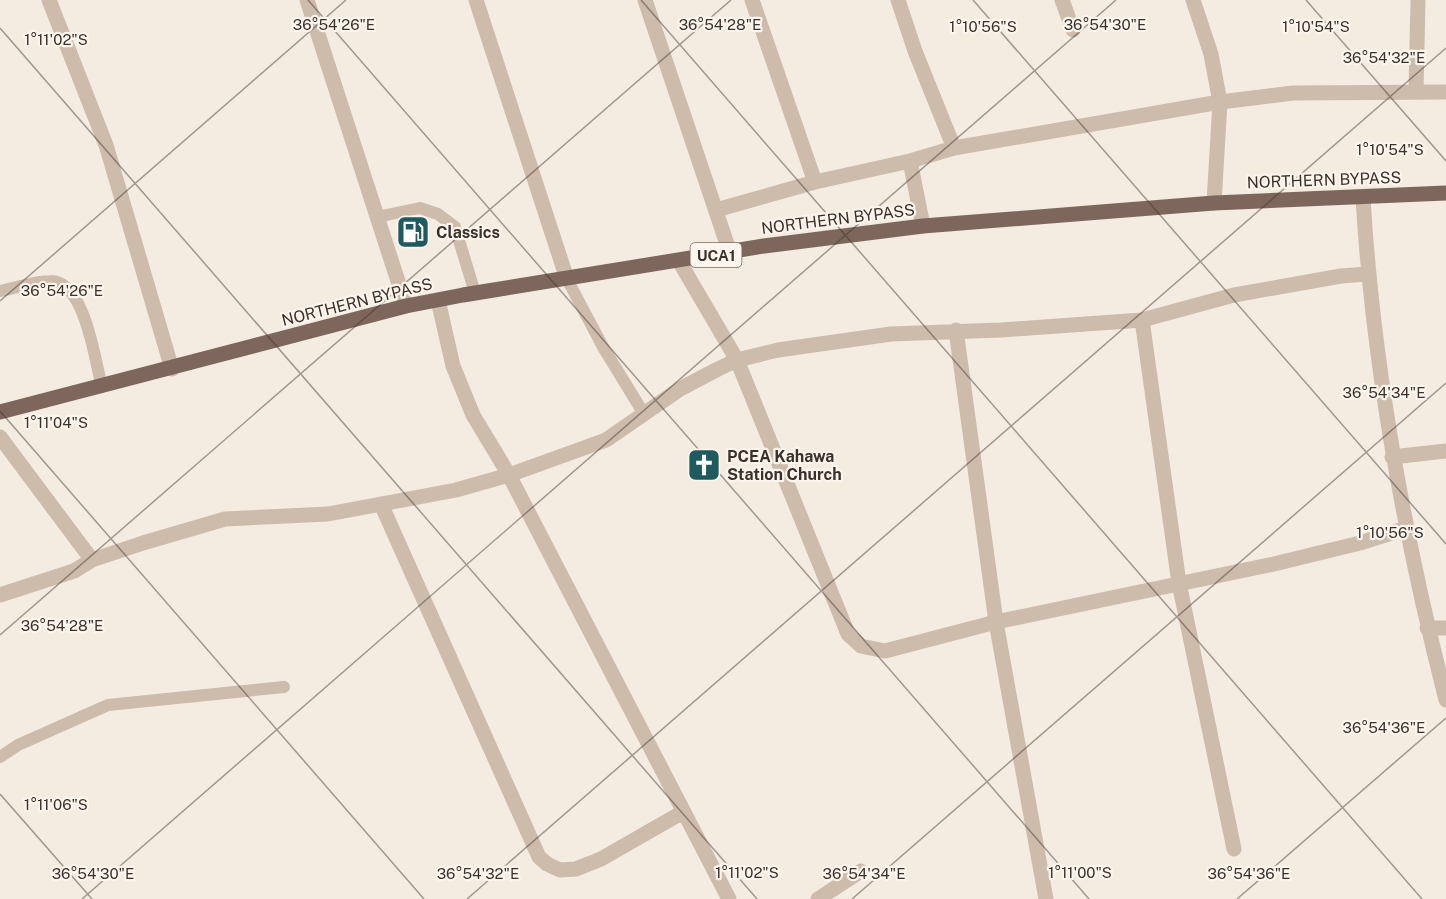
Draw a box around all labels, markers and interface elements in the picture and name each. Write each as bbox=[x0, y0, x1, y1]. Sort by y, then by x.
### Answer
text: 36°54'26"E bbox=[293, 16, 375, 33]
text: 36°54'28"E bbox=[679, 16, 761, 33]
text: 36°54'30"E bbox=[1064, 16, 1146, 33]
text: 1°10'56"S bbox=[949, 18, 1017, 35]
text: 1°10'54"S bbox=[1282, 18, 1350, 35]
text: 1°11'02"S bbox=[24, 31, 88, 48]
text: 36°54'32"E bbox=[1343, 49, 1425, 66]
text: 1°10'54"S bbox=[1356, 141, 1424, 158]
street label: NORTHERN BYPASS bbox=[1246, 168, 1402, 192]
street label: NORTHERN BYPASS bbox=[760, 200, 916, 238]
fuel station icon: Classics bbox=[395, 214, 431, 250]
place label: Classics bbox=[436, 223, 500, 242]
road number: UCA1 bbox=[690, 243, 742, 267]
street label: NORTHERN BYPASS bbox=[280, 274, 434, 330]
text: 36°54'26"E bbox=[21, 282, 103, 299]
text: 36°54'34"E bbox=[1343, 384, 1425, 401]
text: 1°11'04"S bbox=[24, 414, 88, 431]
church icon: PCEA Kahawa Station Church bbox=[686, 447, 722, 483]
place label: PCEA Kahawa Station Church bbox=[727, 447, 842, 484]
text: 1°10'56"S bbox=[1356, 524, 1424, 541]
text: 36°54'28"E bbox=[21, 617, 103, 634]
text: 36°54'36"E bbox=[1343, 719, 1425, 736]
text: 1°11'06"S bbox=[24, 796, 88, 813]
text: 1°11'02"S bbox=[715, 864, 779, 881]
text: 1°11'00"S bbox=[1048, 864, 1112, 881]
text: 36°54'30"E bbox=[52, 865, 134, 882]
text: 36°54'32"E bbox=[437, 865, 519, 882]
text: 36°54'34"E bbox=[823, 865, 905, 882]
text: 36°54'36"E bbox=[1208, 865, 1290, 882]

